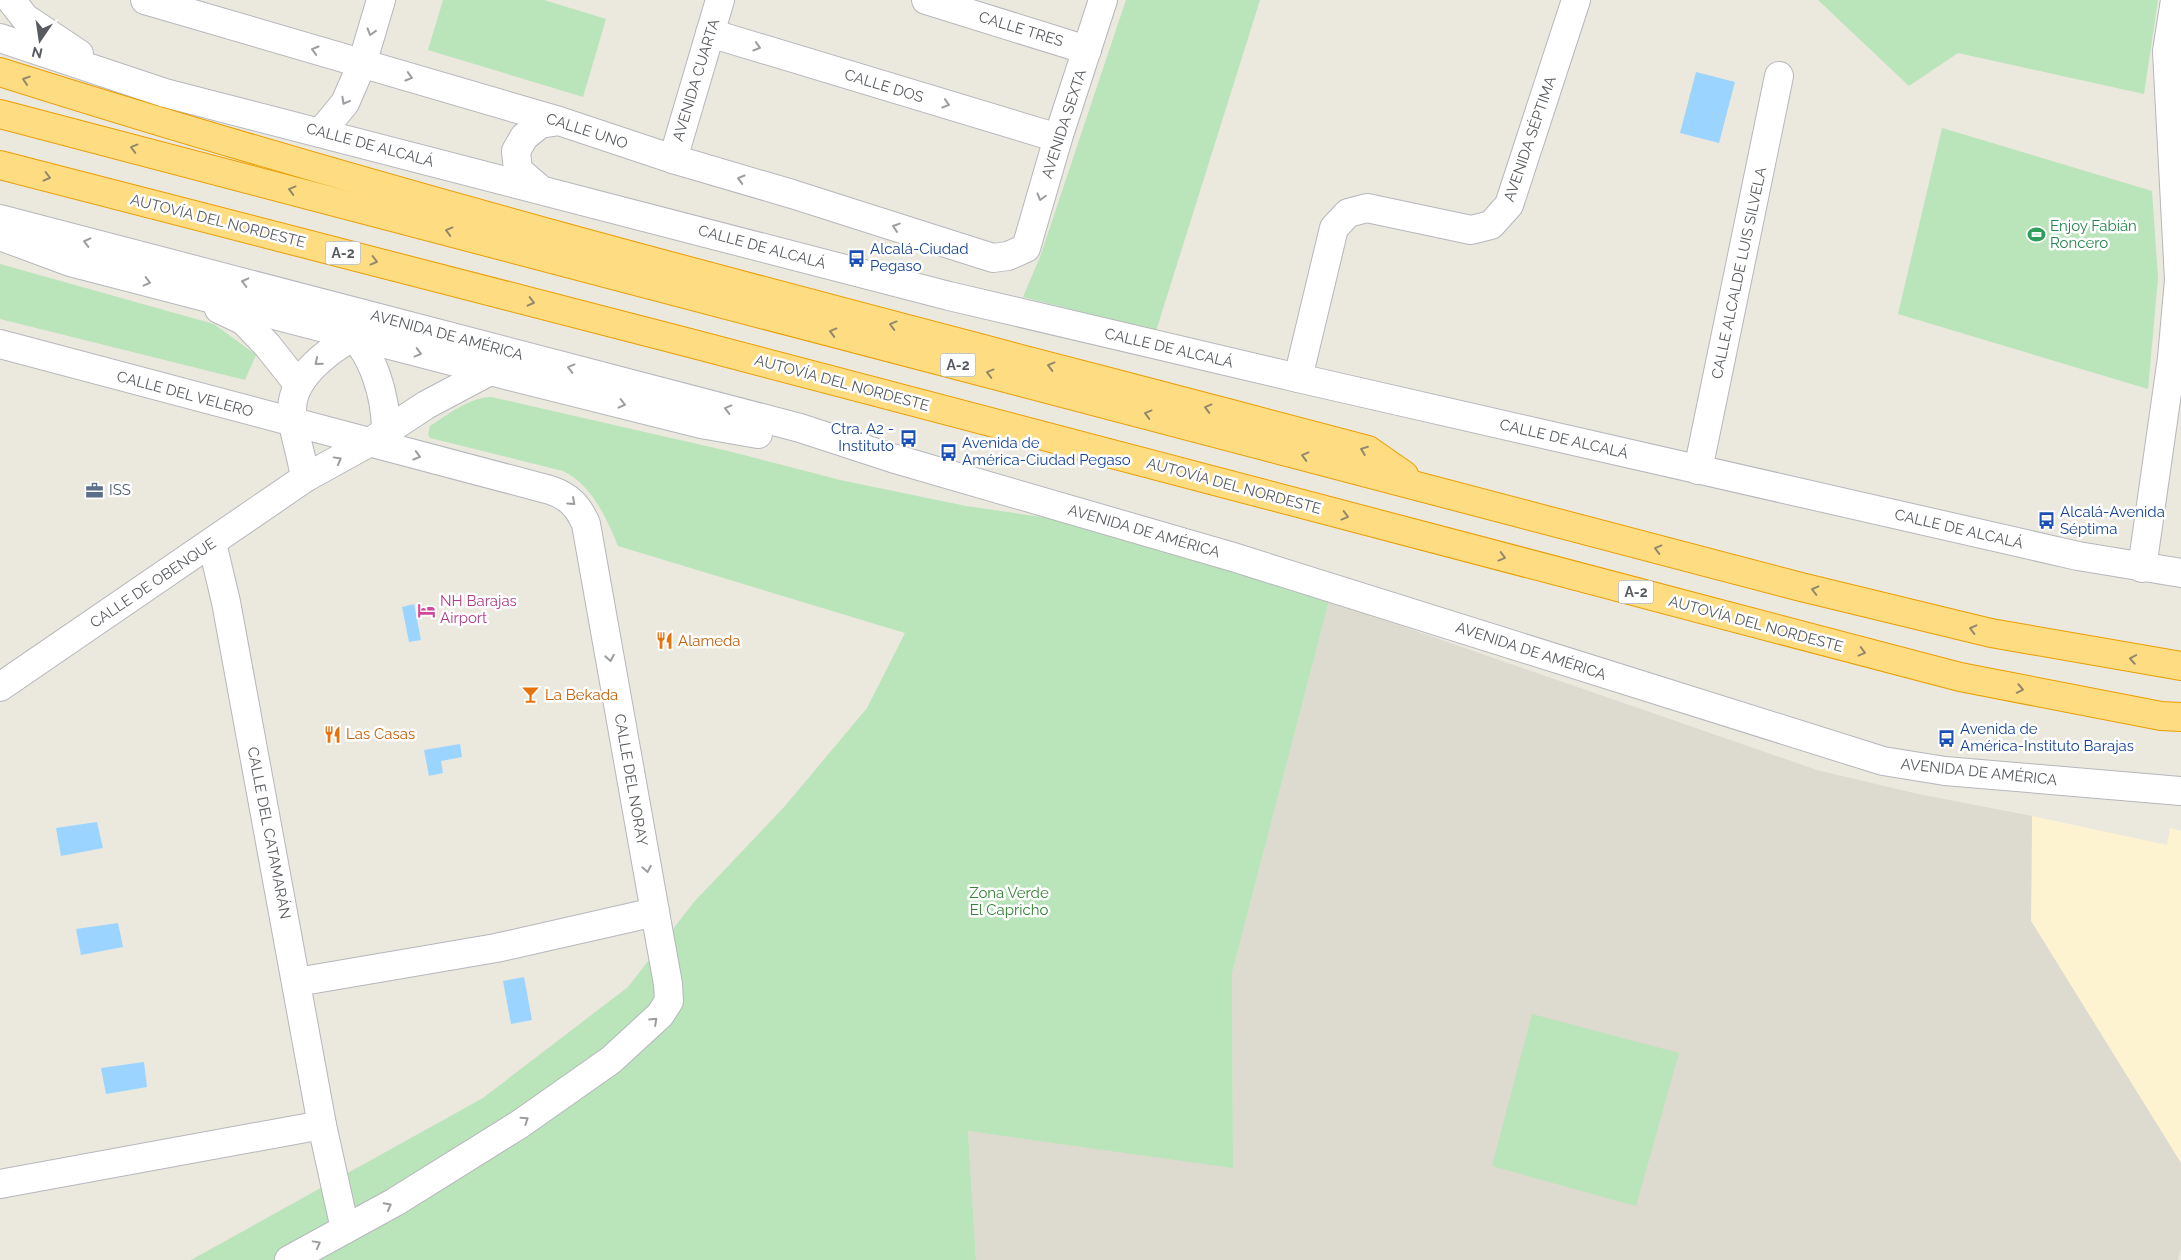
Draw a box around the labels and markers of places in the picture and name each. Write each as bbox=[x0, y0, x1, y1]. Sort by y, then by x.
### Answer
place label: Enjoy Fabián Roncero bbox=[2050, 217, 2137, 252]
sports icon: Enjoy Fabián Roncero bbox=[2026, 225, 2046, 245]
place label: Alcalá-Ciudad Pegaso bbox=[870, 240, 969, 275]
bus stop icon: Alcalá-Ciudad Pegaso bbox=[846, 248, 866, 268]
place label: Ctra. A2 - Instituto bbox=[831, 420, 894, 455]
bus stop icon: Ctra. A2 - Instituto bbox=[898, 428, 918, 448]
place label: Avenida de América-Ciudad Pegaso bbox=[962, 434, 1131, 469]
bus stop icon: Avenida de América-Ciudad Pegaso bbox=[938, 442, 958, 462]
office icon: ISS bbox=[85, 480, 105, 500]
place label: ISS bbox=[109, 481, 131, 499]
place label: Alcalá-Avenida Séptima bbox=[2060, 503, 2165, 538]
bus stop icon: Alcalá-Avenida Séptima bbox=[2036, 511, 2056, 531]
place label: NH Barajas Airport bbox=[440, 592, 517, 627]
hotel icon: NH Barajas Airport bbox=[416, 600, 436, 620]
restaurant icon: Alameda bbox=[654, 631, 674, 651]
place label: Alameda bbox=[678, 632, 741, 650]
bar icon: La Bekada bbox=[521, 685, 541, 705]
place label: La Bekada bbox=[545, 686, 618, 704]
place label: Avenida de América-Instituto Barajas bbox=[1960, 720, 2134, 755]
restaurant icon: Las Casas bbox=[322, 724, 342, 744]
place label: Las Casas bbox=[346, 725, 415, 743]
bus stop icon: Avenida de América-Instituto Barajas bbox=[1936, 728, 1956, 748]

